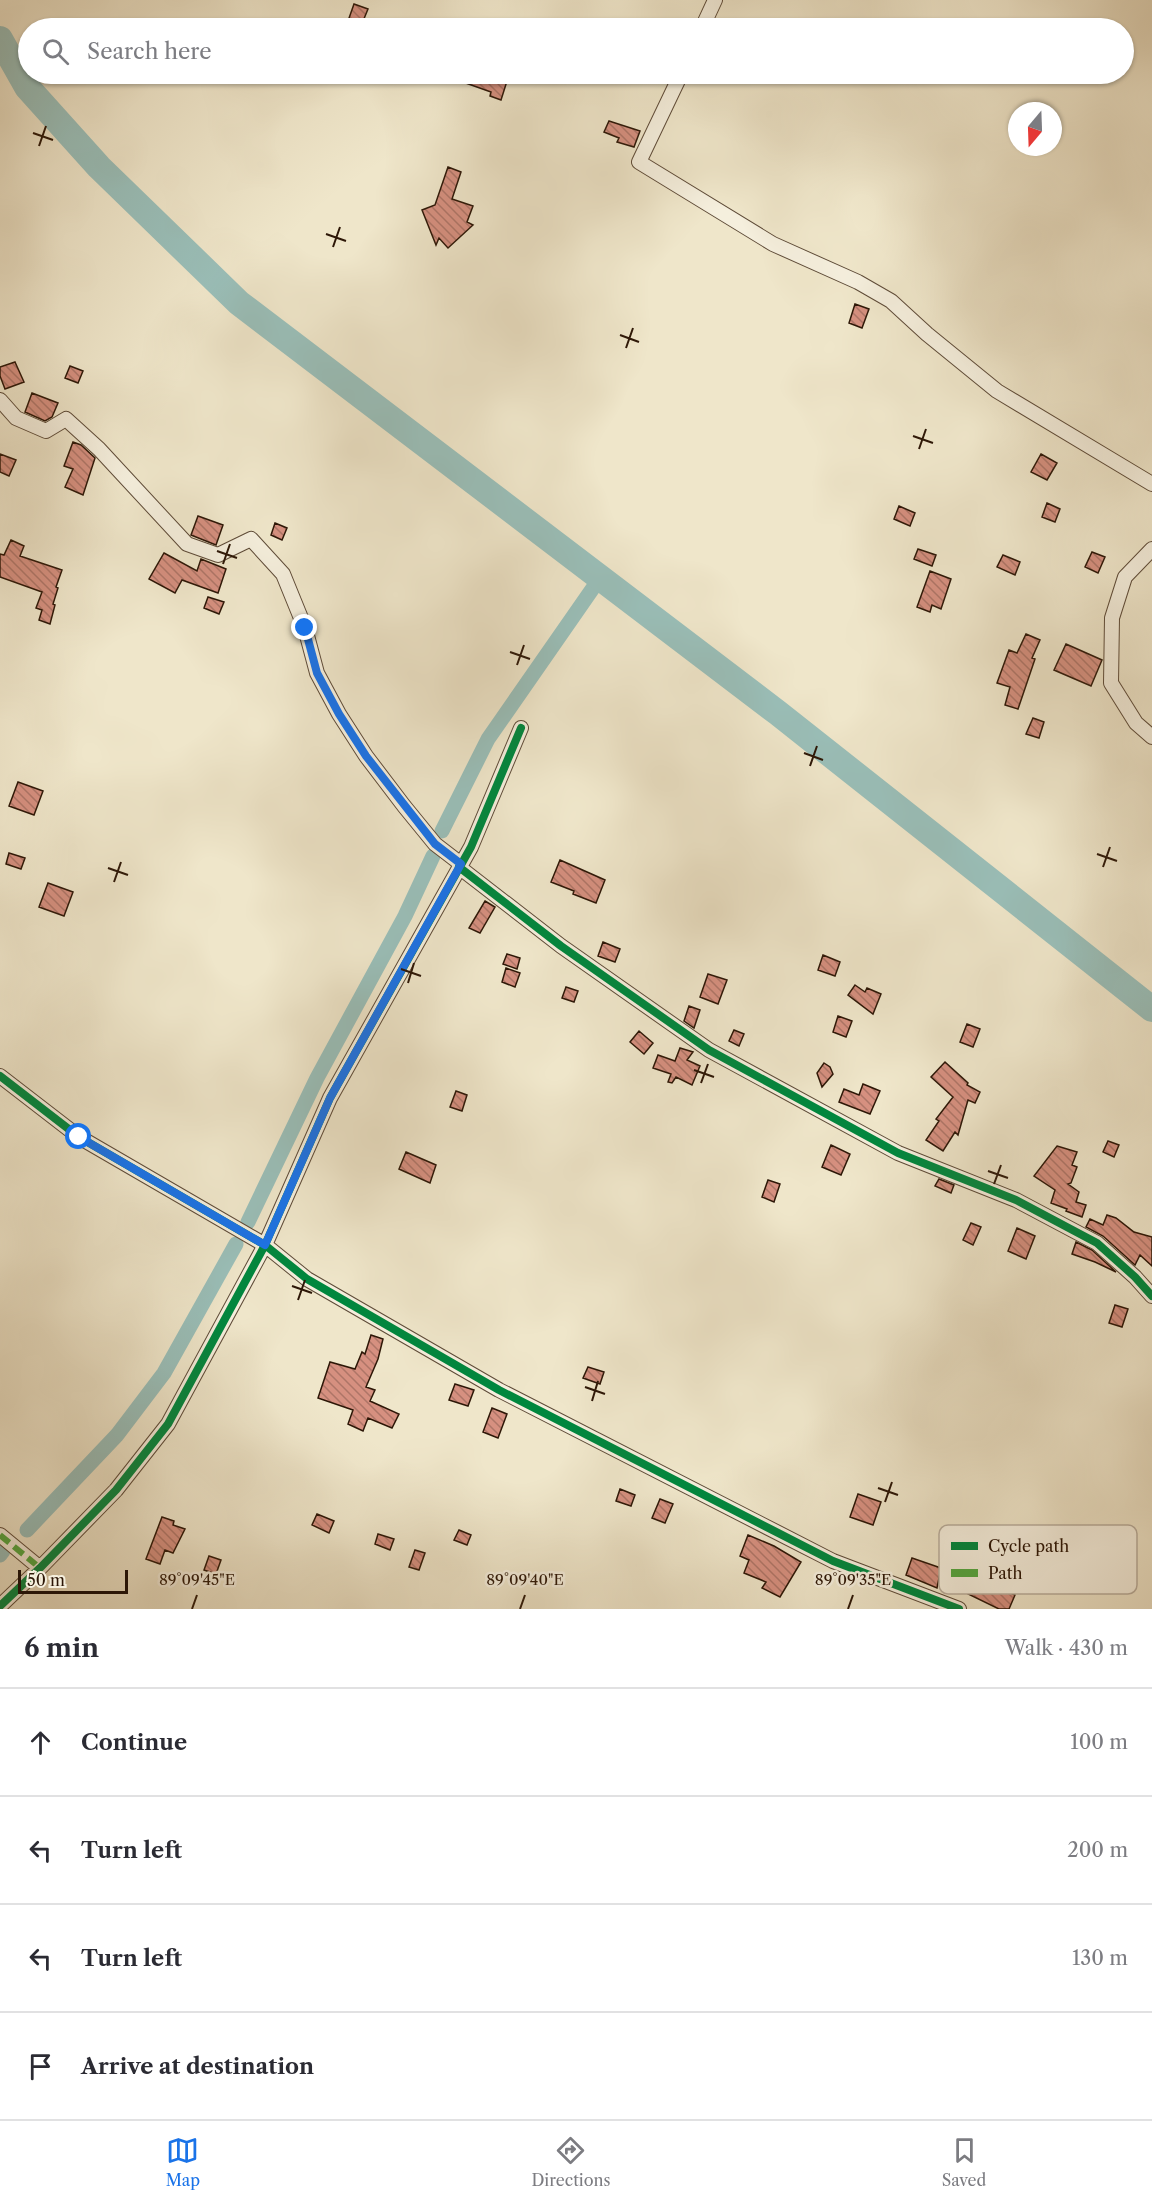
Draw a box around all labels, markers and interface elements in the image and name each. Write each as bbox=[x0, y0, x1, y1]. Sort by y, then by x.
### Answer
search box bbox=[18, 18, 1134, 84]
icon: search bbox=[39, 35, 72, 68]
text: Search here bbox=[87, 38, 212, 65]
north arrow bbox=[1008, 102, 1062, 156]
route end bbox=[291, 614, 317, 640]
route start bbox=[65, 1123, 91, 1149]
legend bbox=[939, 1525, 1137, 1594]
text: Cycle path bbox=[988, 1536, 1069, 1556]
text: Path bbox=[988, 1563, 1022, 1583]
scale bar bbox=[18, 1567, 128, 1594]
text: 50 m bbox=[27, 1570, 65, 1590]
text: 89°09'45"E bbox=[159, 1570, 235, 1589]
text: 89°09'40"E bbox=[486, 1570, 564, 1589]
text: 89°09'35"E bbox=[815, 1570, 891, 1589]
text: 6 min bbox=[24, 1632, 99, 1664]
text: Walk · 430 m bbox=[1005, 1636, 1128, 1660]
icon: ahead bbox=[24, 1726, 57, 1759]
text: Continue bbox=[81, 1729, 187, 1756]
text: 100 m bbox=[1070, 1730, 1128, 1754]
icon: left bbox=[24, 1834, 57, 1867]
text: Turn left bbox=[81, 1837, 182, 1864]
text: 200 m bbox=[1067, 1838, 1128, 1862]
icon: left bbox=[24, 1942, 57, 1975]
text: Turn left bbox=[81, 1945, 182, 1972]
text: 130 m bbox=[1072, 1946, 1128, 1970]
icon: arrive bbox=[24, 2050, 57, 2083]
text: Arrive at destination bbox=[81, 2053, 314, 2080]
tab: Map bbox=[166, 2134, 200, 2190]
tab: Directions bbox=[531, 2134, 610, 2190]
tab: Saved bbox=[942, 2134, 986, 2190]

